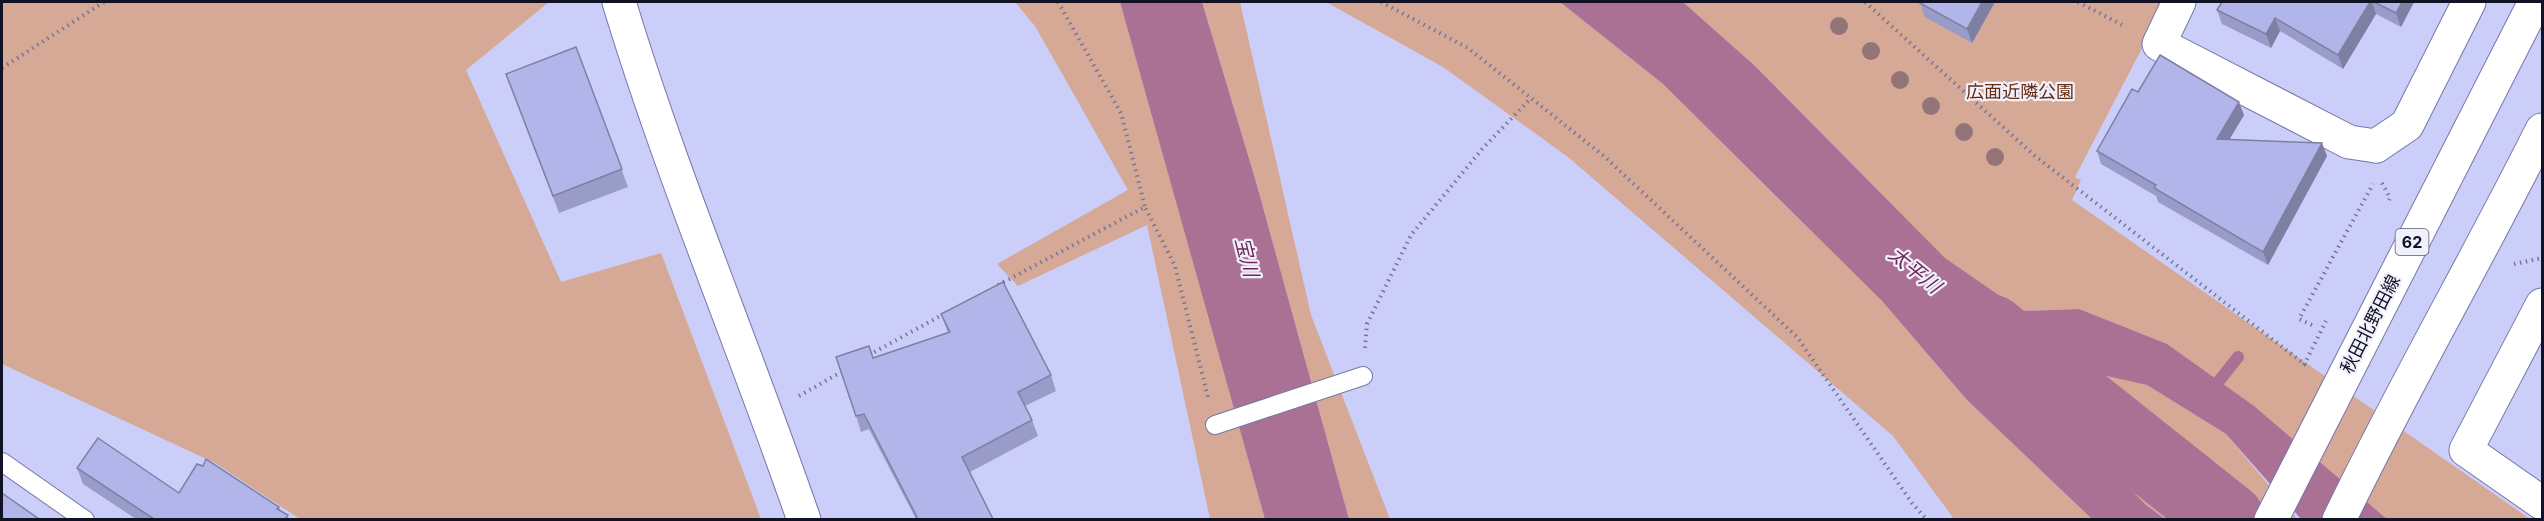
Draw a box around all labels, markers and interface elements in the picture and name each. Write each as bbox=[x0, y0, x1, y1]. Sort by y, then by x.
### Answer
park label: 広面近隣公園 bbox=[1966, 81, 2074, 102]
road number: 62 bbox=[2396, 229, 2428, 255]
water label: 宝川 bbox=[1231, 235, 1264, 281]
water label: 太平川 bbox=[1884, 242, 1947, 299]
street label: 秋田北野田線 bbox=[2336, 271, 2404, 377]

